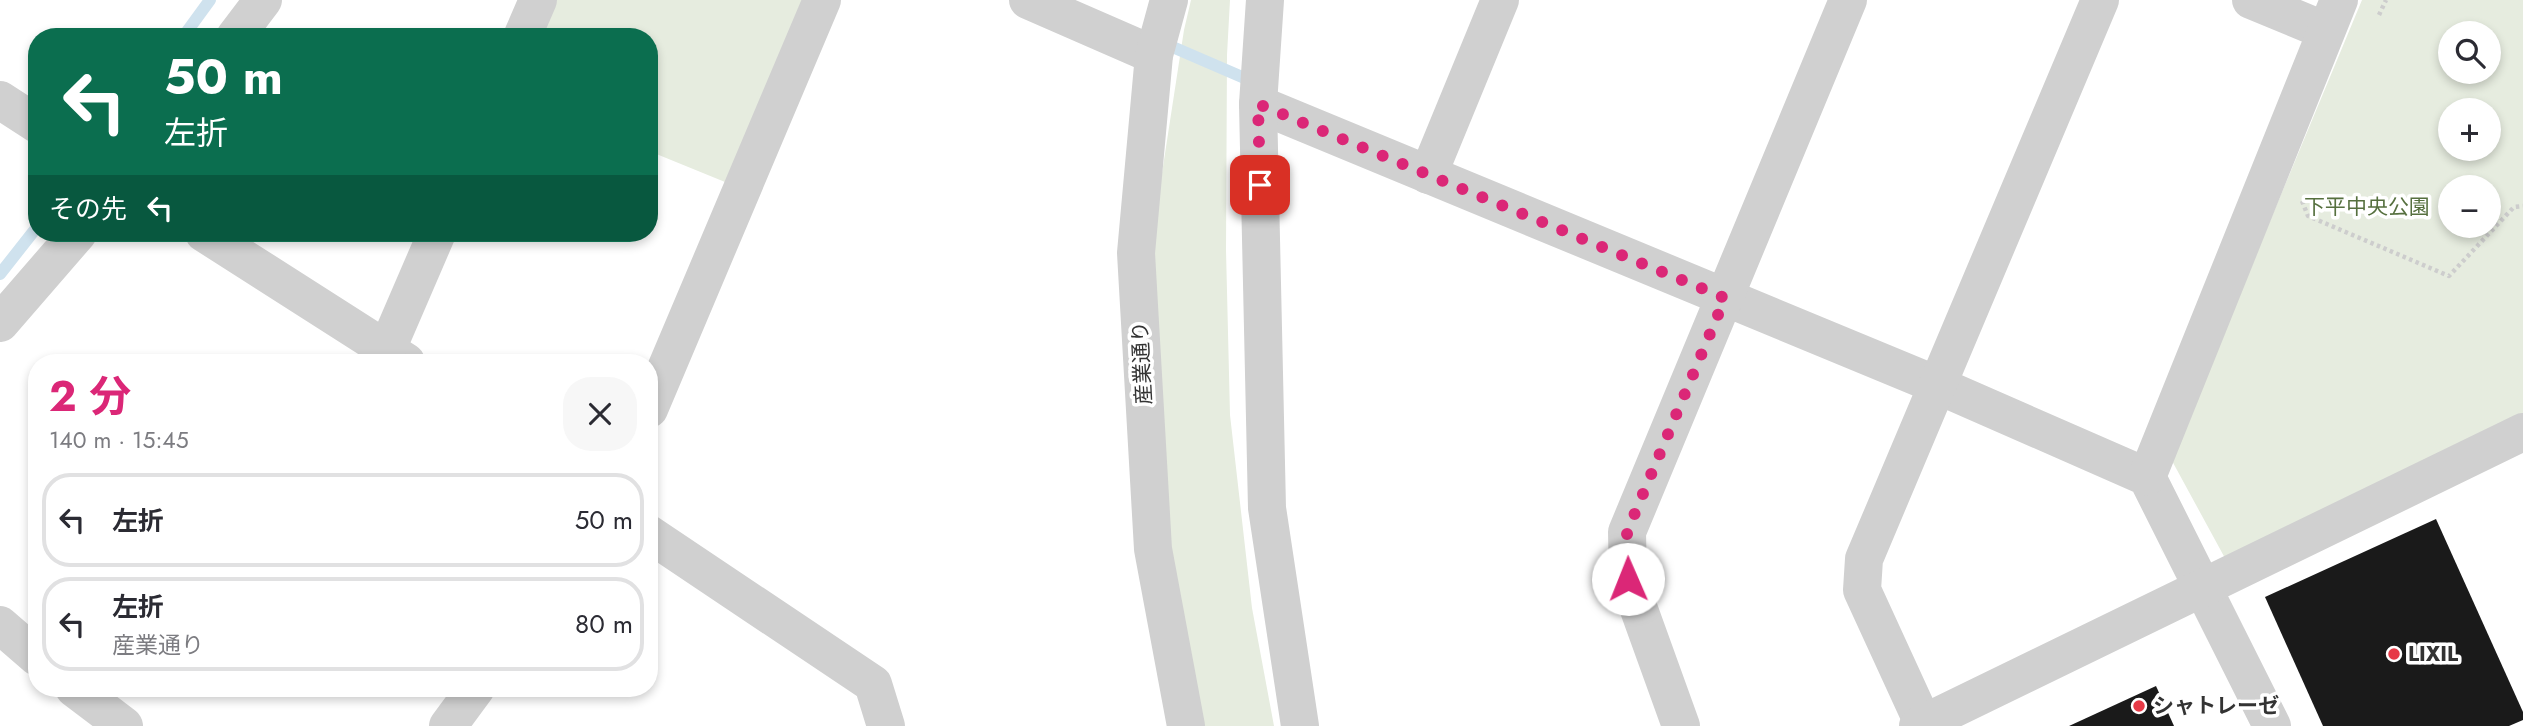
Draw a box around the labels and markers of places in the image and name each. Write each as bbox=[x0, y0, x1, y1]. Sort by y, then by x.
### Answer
pin bbox=[1230, 155, 1290, 215]
place label: LIXIL bbox=[2408, 639, 2458, 669]
marker: LIXIL bbox=[2386, 646, 2402, 662]
place label: シャトレーゼ bbox=[2153, 691, 2279, 721]
marker: シャトレーゼ bbox=[2131, 698, 2147, 714]

